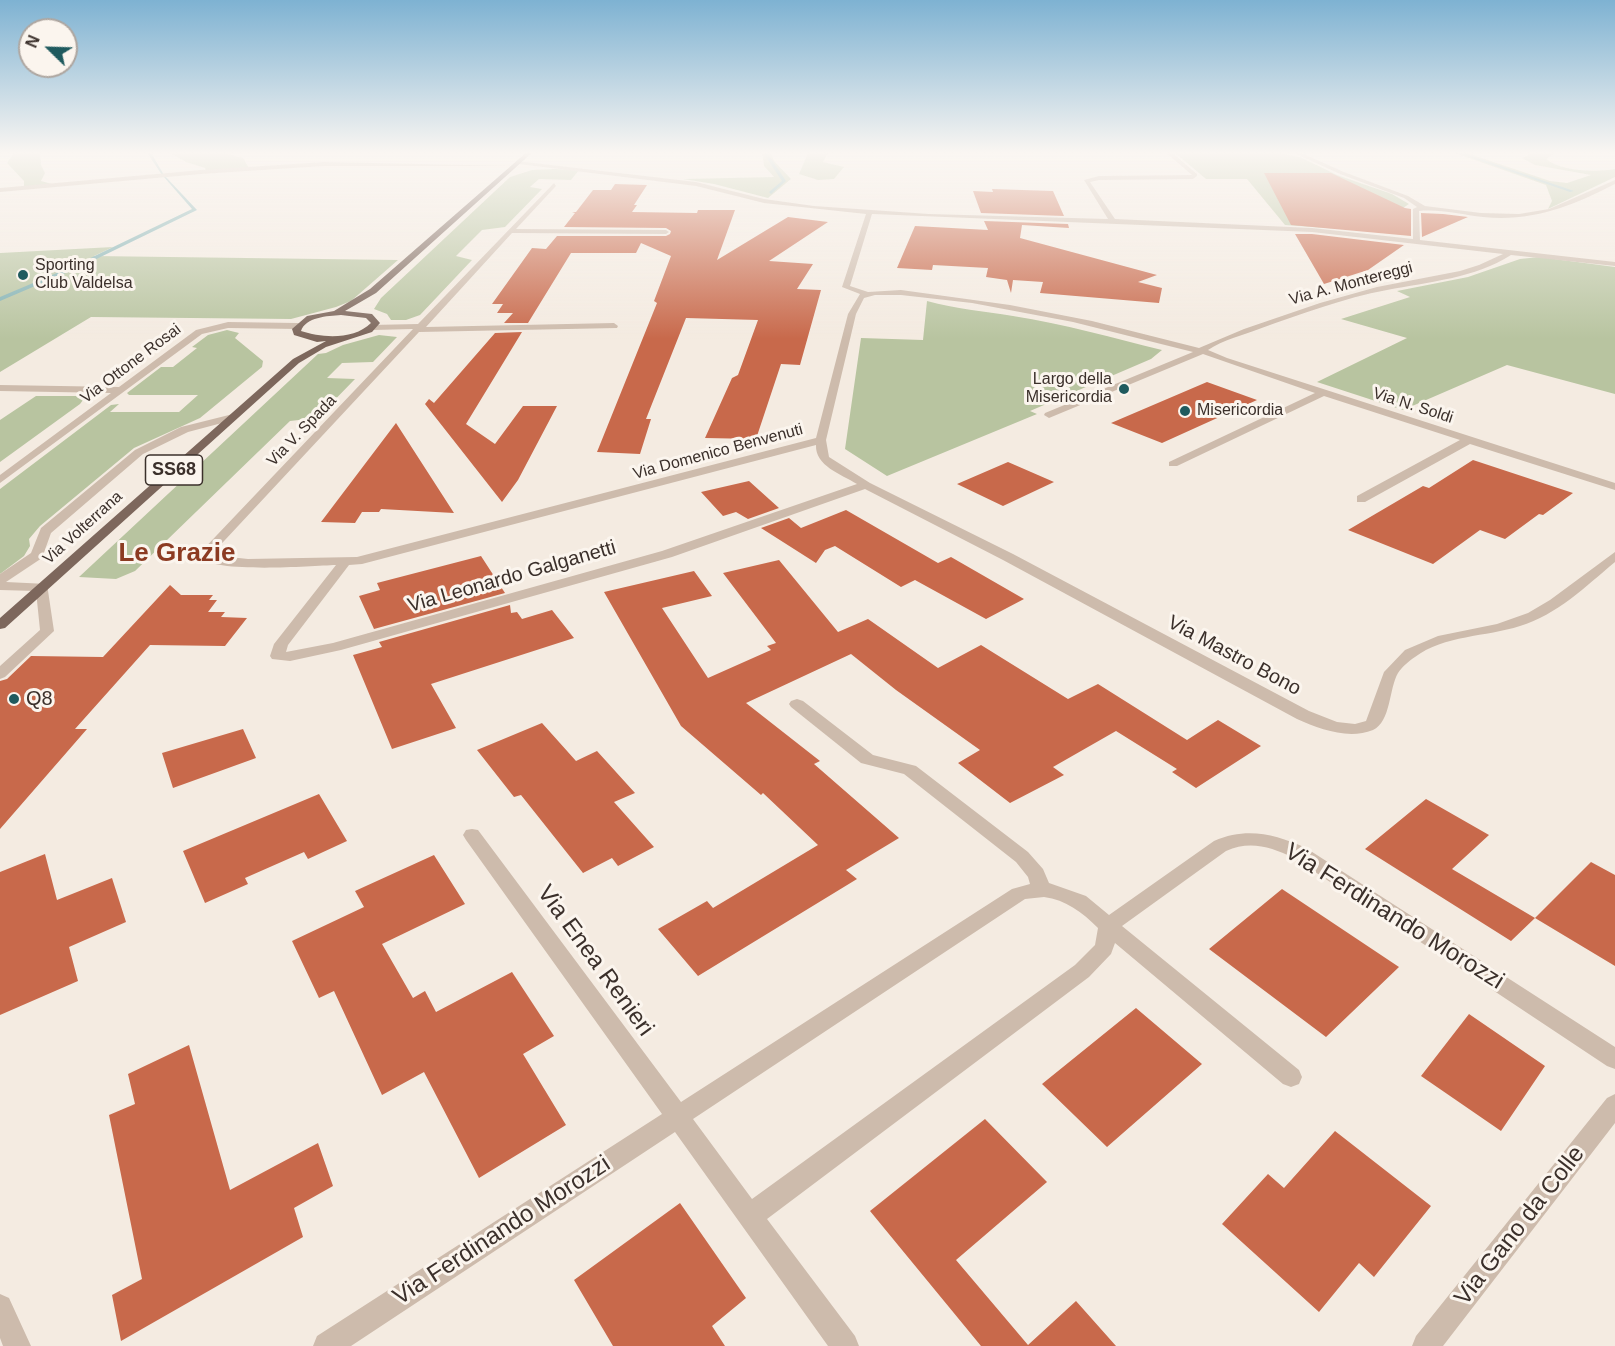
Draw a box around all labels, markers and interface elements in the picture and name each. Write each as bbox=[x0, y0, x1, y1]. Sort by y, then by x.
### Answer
north arrow bbox=[18, 18, 78, 78]
text: N bbox=[23, 33, 43, 50]
place label: Sporting Club Valdelsa bbox=[35, 256, 133, 294]
street label: Via A. Montereggi bbox=[1287, 258, 1415, 310]
marker: Sporting Club Valdelsa bbox=[16, 268, 30, 282]
street label: Via Ottone Rosai bbox=[77, 320, 185, 408]
place label: Largo della Misericordia bbox=[1026, 370, 1112, 408]
marker: Largo della Misericordia bbox=[1117, 382, 1131, 396]
street label: Via N. Soldi bbox=[1370, 384, 1456, 428]
street label: Via V. Spada bbox=[263, 391, 341, 471]
place label: Misericordia bbox=[1197, 401, 1283, 421]
marker: Misericordia bbox=[1178, 404, 1192, 418]
street label: Via Domenico Benvenuti bbox=[631, 420, 805, 484]
road number: SS68 bbox=[146, 455, 202, 485]
street label: Via Volterrana bbox=[39, 487, 127, 569]
street label: Via Leonardo Galganetti bbox=[405, 536, 619, 618]
district label: Le Grazie bbox=[118, 538, 236, 570]
street label: Via Mastro Bono bbox=[1163, 611, 1305, 701]
place label: Q8 bbox=[26, 687, 53, 711]
marker: Q8 bbox=[7, 692, 21, 706]
street label: Via Ferdinando Morozzi bbox=[1279, 838, 1509, 996]
street label: Via Enea Renieri bbox=[531, 880, 659, 1042]
street label: Via Gano da Colle bbox=[1449, 1141, 1591, 1311]
street label: Via Ferdinando Morozzi bbox=[388, 1150, 616, 1312]

